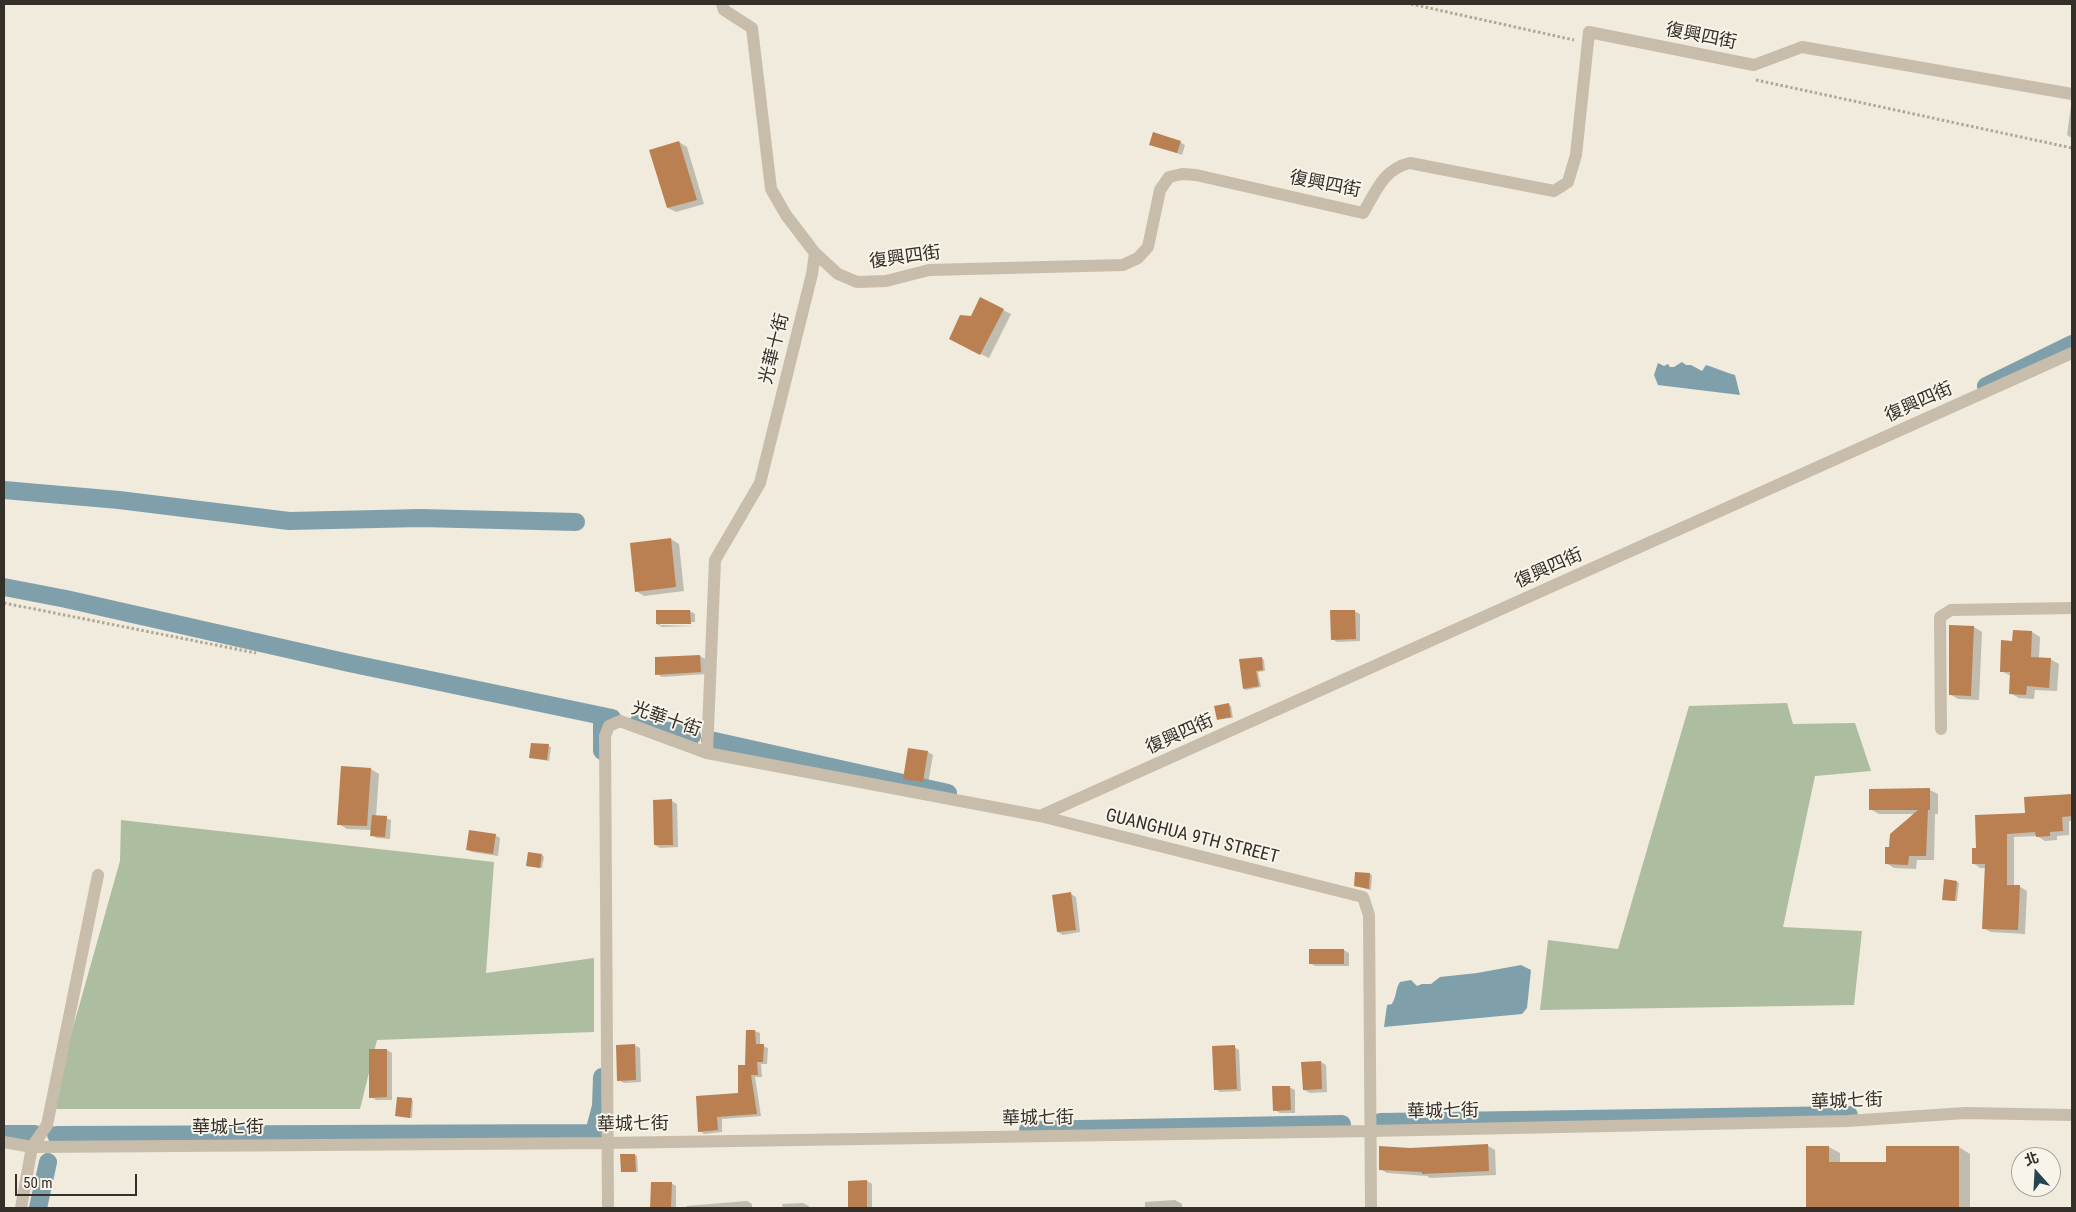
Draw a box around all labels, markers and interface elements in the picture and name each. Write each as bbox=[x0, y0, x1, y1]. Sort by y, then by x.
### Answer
street label: 復興四街 bbox=[1664, 20, 1738, 54]
street label: 復興四街 bbox=[1288, 168, 1362, 202]
street label: 復興四街 bbox=[868, 242, 942, 274]
street label: 光華十街 bbox=[756, 311, 794, 387]
street label: 復興四街 bbox=[1882, 378, 1956, 428]
street label: 復興四街 bbox=[1512, 544, 1586, 594]
street label: 光華十街 bbox=[628, 698, 704, 742]
street label: 復興四街 bbox=[1143, 710, 1217, 760]
street label: GUANGHUA 9TH STREET bbox=[1103, 805, 1281, 869]
street label: 華城七街 bbox=[1811, 1090, 1883, 1114]
street label: 華城七街 bbox=[1407, 1101, 1479, 1123]
street label: 華城七街 bbox=[1002, 1108, 1074, 1130]
street label: 華城七街 bbox=[597, 1114, 669, 1136]
street label: 華城七街 bbox=[192, 1117, 264, 1139]
north arrow bbox=[2011, 1147, 2061, 1197]
text: 北 bbox=[2022, 1149, 2041, 1169]
scale bar bbox=[18, 1164, 140, 1196]
text: 50 m bbox=[23, 1174, 53, 1192]

